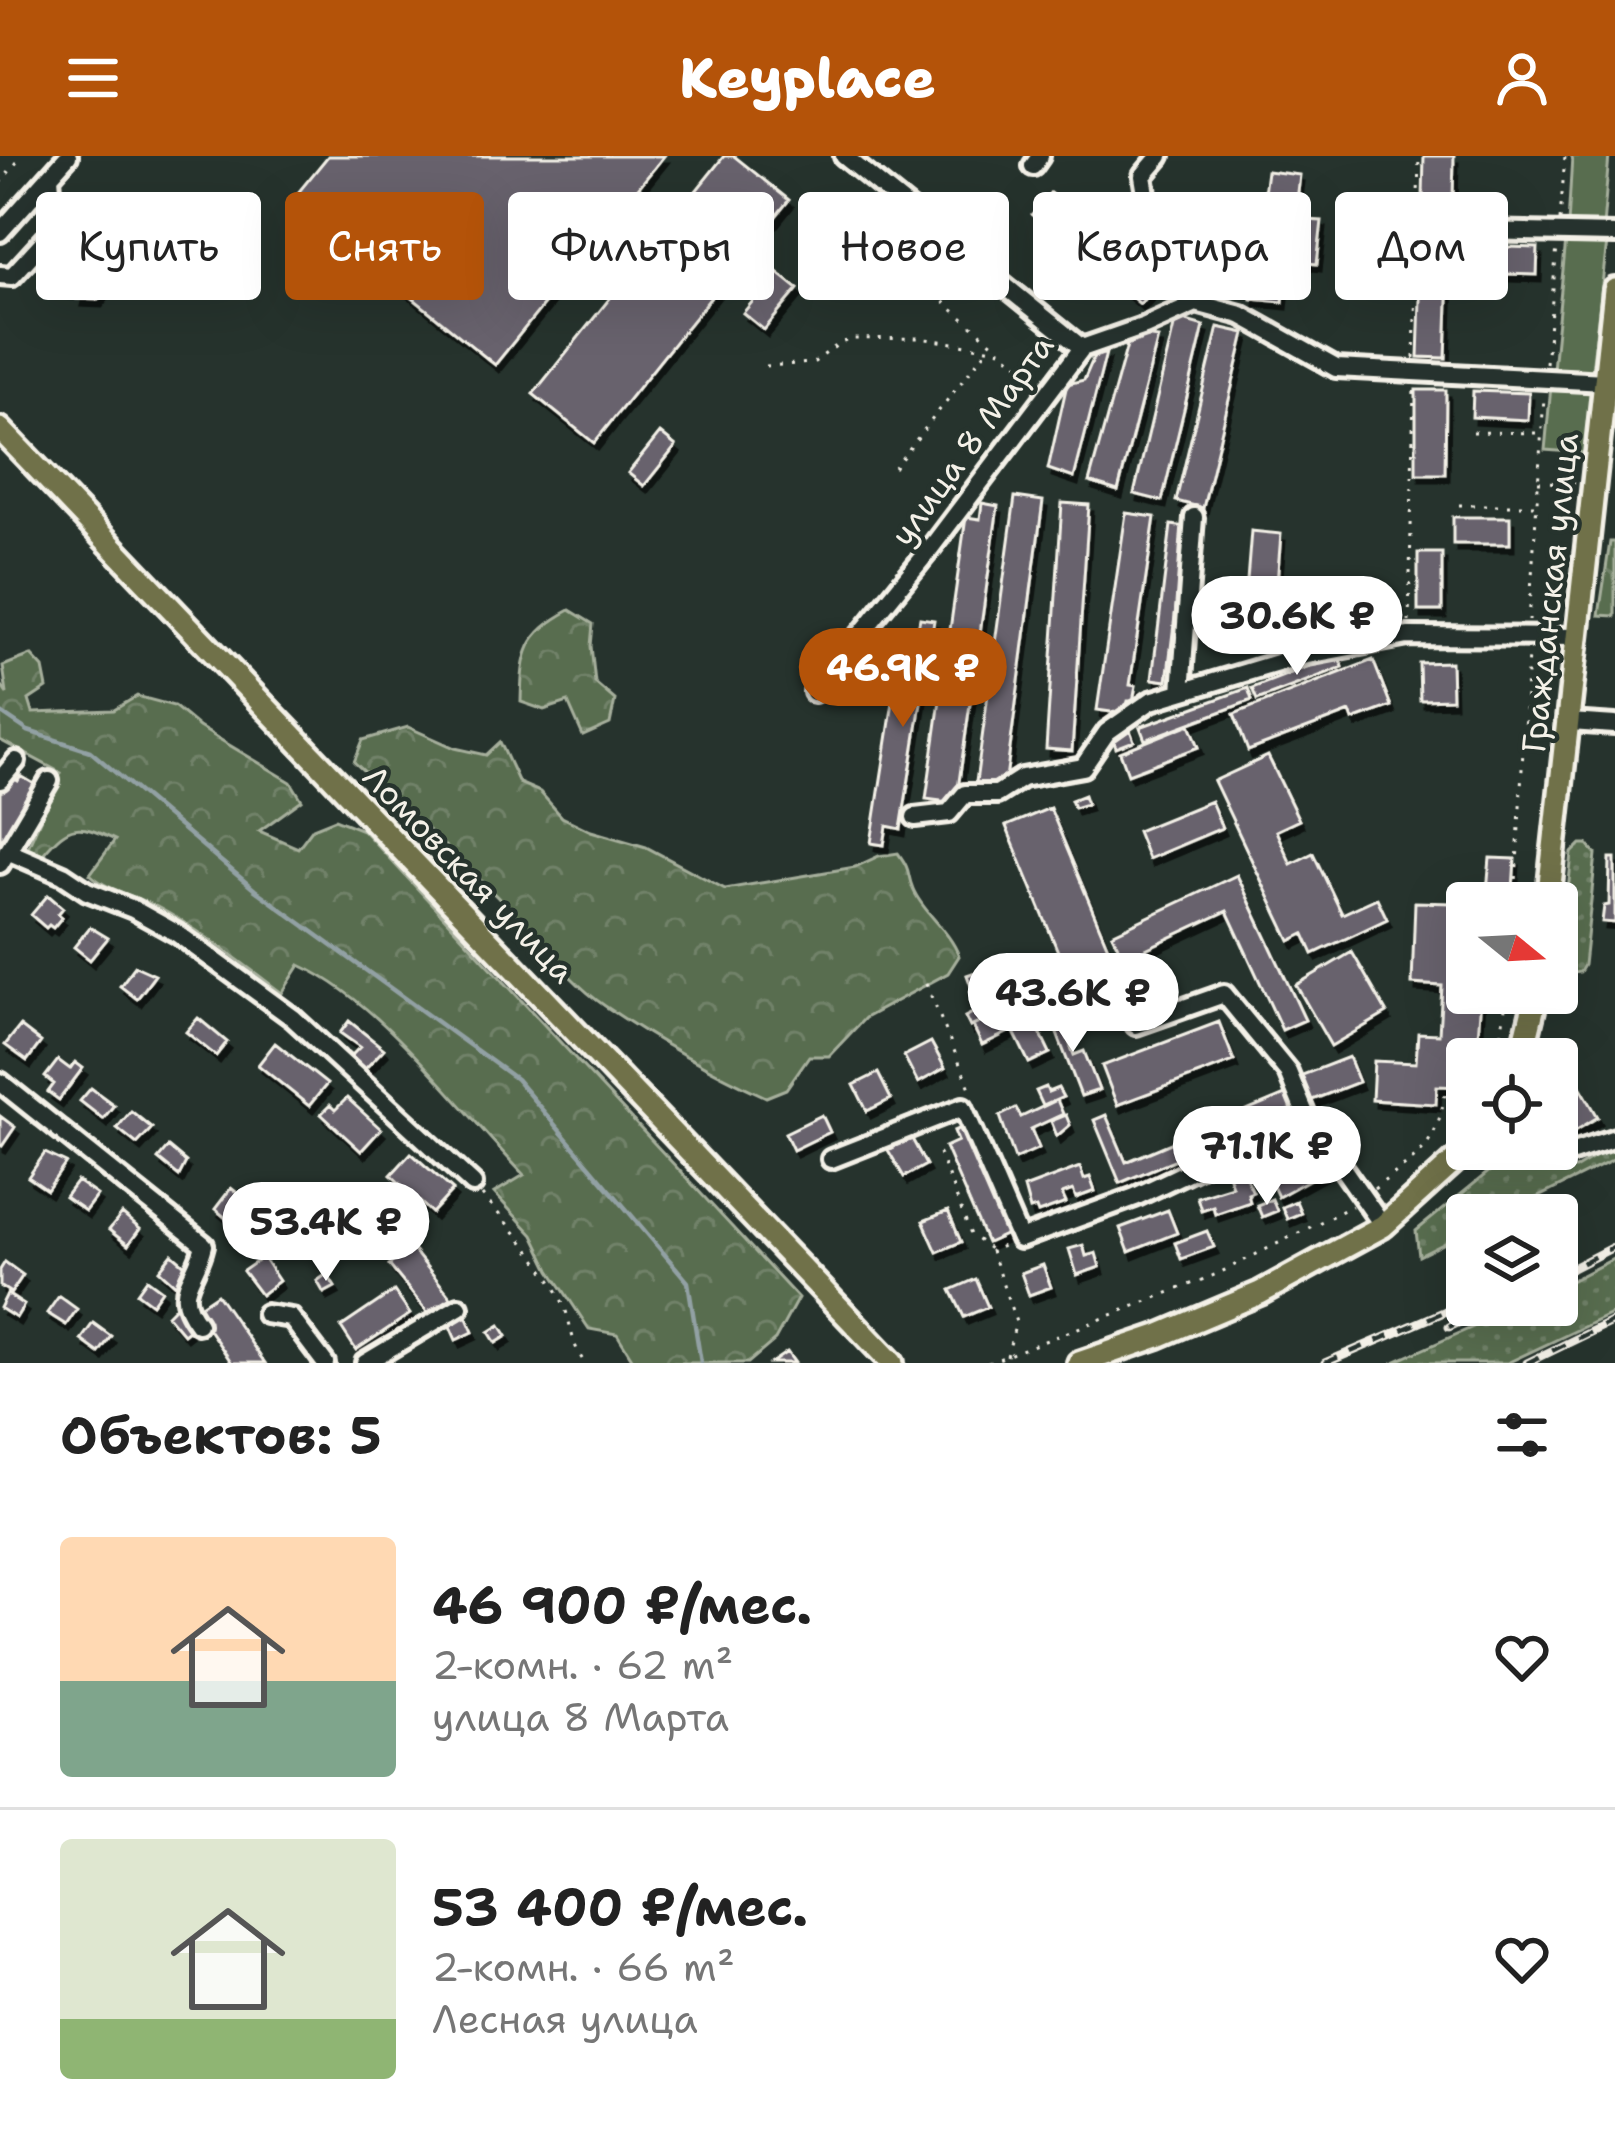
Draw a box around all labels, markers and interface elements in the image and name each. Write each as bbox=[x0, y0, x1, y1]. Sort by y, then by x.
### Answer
text: Keyplace bbox=[679, 42, 936, 114]
icon: menu bbox=[60, 45, 126, 111]
icon: person bbox=[1489, 45, 1555, 111]
chip: Купить bbox=[36, 192, 261, 300]
chip: Снять bbox=[285, 192, 484, 300]
chip: Фильтры bbox=[508, 192, 774, 300]
chip: Новое bbox=[798, 192, 1009, 300]
chip: Квартира bbox=[1033, 192, 1311, 300]
chip: Дом bbox=[1335, 192, 1508, 300]
street label: улица 8 Марта bbox=[880, 325, 1064, 555]
street label: Гражданская улица bbox=[1511, 431, 1589, 755]
pin: 30.6K ₽ bbox=[1186, 576, 1408, 678]
text: 30.6K ₽ bbox=[1218, 589, 1376, 641]
pin: 46.9K ₽ bbox=[792, 628, 1014, 730]
text: 46.9K ₽ bbox=[826, 641, 980, 693]
street label: Ломовская улица bbox=[353, 755, 585, 993]
north arrow bbox=[1446, 882, 1578, 1014]
map controls bbox=[1446, 882, 1578, 1326]
pin: 43.6K ₽ bbox=[962, 953, 1184, 1055]
text: 43.6K ₽ bbox=[995, 966, 1151, 1018]
button: locate bbox=[1446, 1038, 1578, 1170]
pin: 71.1K ₽ bbox=[1156, 1106, 1378, 1208]
text: 71.1K ₽ bbox=[1200, 1119, 1334, 1171]
pin: 53.4K ₽ bbox=[215, 1182, 437, 1284]
button: layers bbox=[1446, 1194, 1578, 1326]
text: 53.4K ₽ bbox=[249, 1195, 403, 1247]
text: Объектов: 5 bbox=[60, 1401, 382, 1469]
icon: filters bbox=[1489, 1402, 1555, 1468]
text: 46 900 ₽/мес. bbox=[432, 1571, 812, 1639]
icon: home bbox=[156, 1585, 300, 1729]
icon: heart bbox=[1489, 1624, 1555, 1690]
text: 2-комн. · 62 m² bbox=[432, 1639, 733, 1691]
text: улица 8 Марта bbox=[432, 1691, 729, 1743]
text: 53 400 ₽/мес. bbox=[432, 1873, 808, 1941]
icon: home bbox=[156, 1887, 300, 2031]
icon: heart bbox=[1489, 1926, 1555, 1992]
text: 2-комн. · 66 m² bbox=[432, 1941, 735, 1993]
text: Лесная улица bbox=[432, 1993, 698, 2045]

